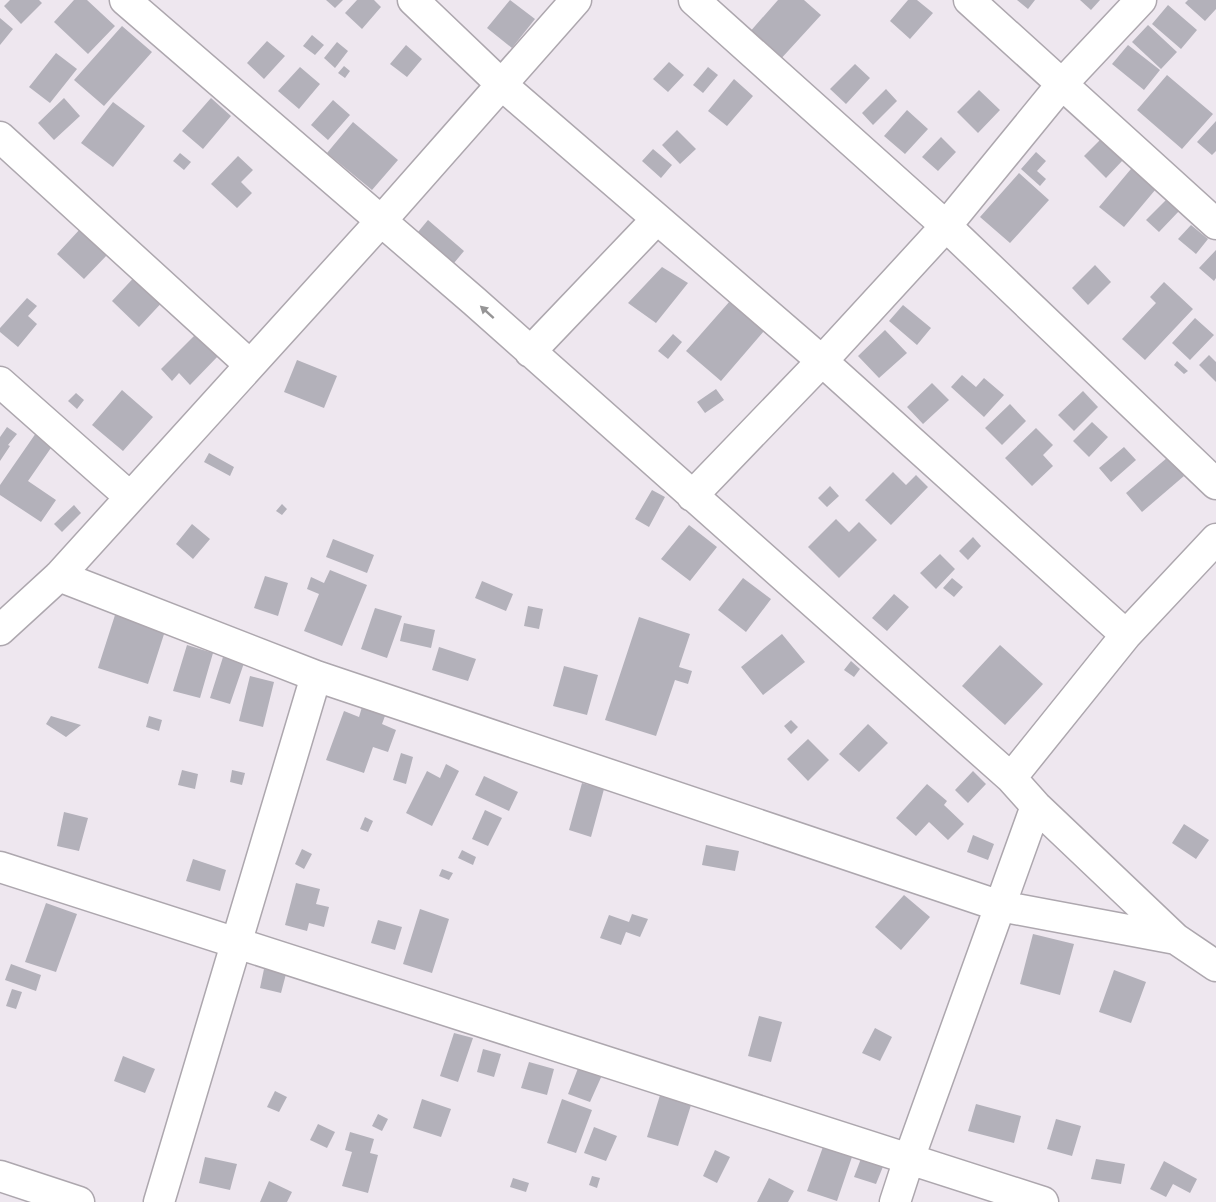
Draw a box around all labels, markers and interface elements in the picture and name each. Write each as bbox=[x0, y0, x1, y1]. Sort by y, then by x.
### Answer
one-way arrow bbox=[479, 305, 494, 319]

